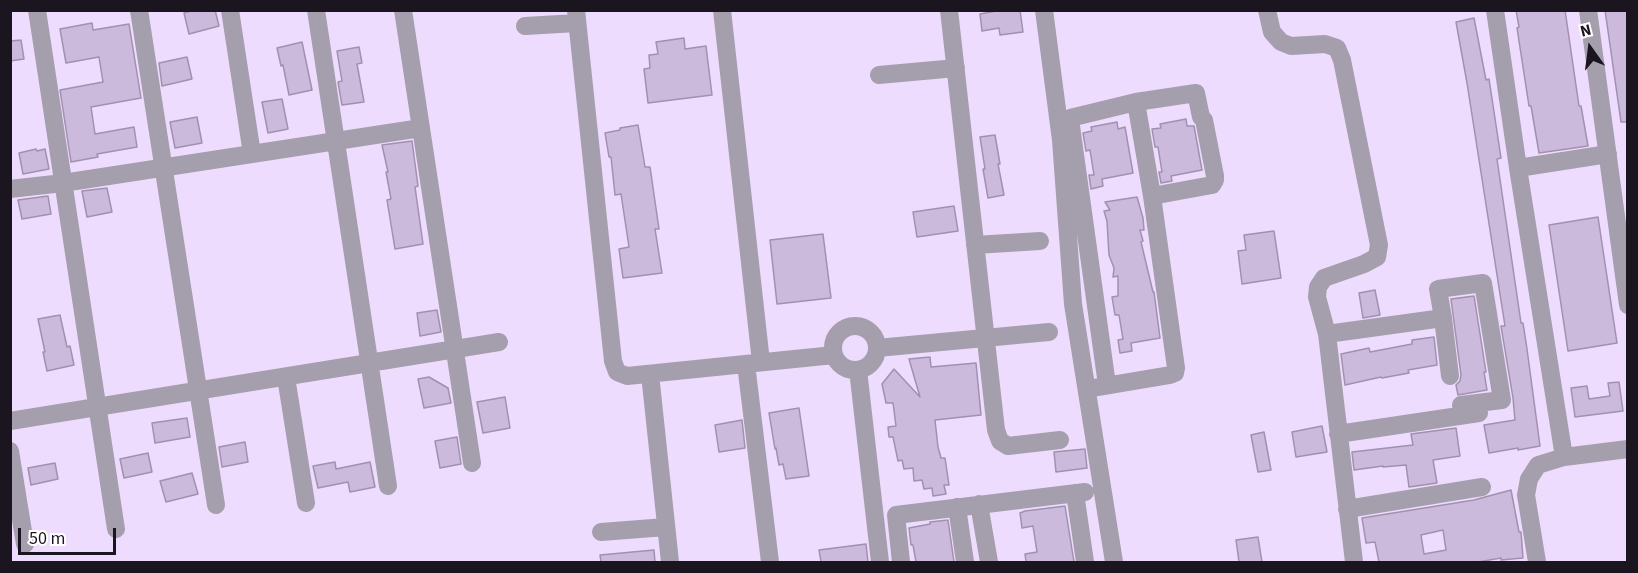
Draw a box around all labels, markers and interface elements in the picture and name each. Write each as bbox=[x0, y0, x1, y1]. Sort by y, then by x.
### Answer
north arrow bbox=[1560, 18, 1620, 78]
text: N bbox=[1578, 19, 1593, 42]
scale bar bbox=[21, 516, 118, 554]
text: 50 m bbox=[29, 526, 65, 551]

